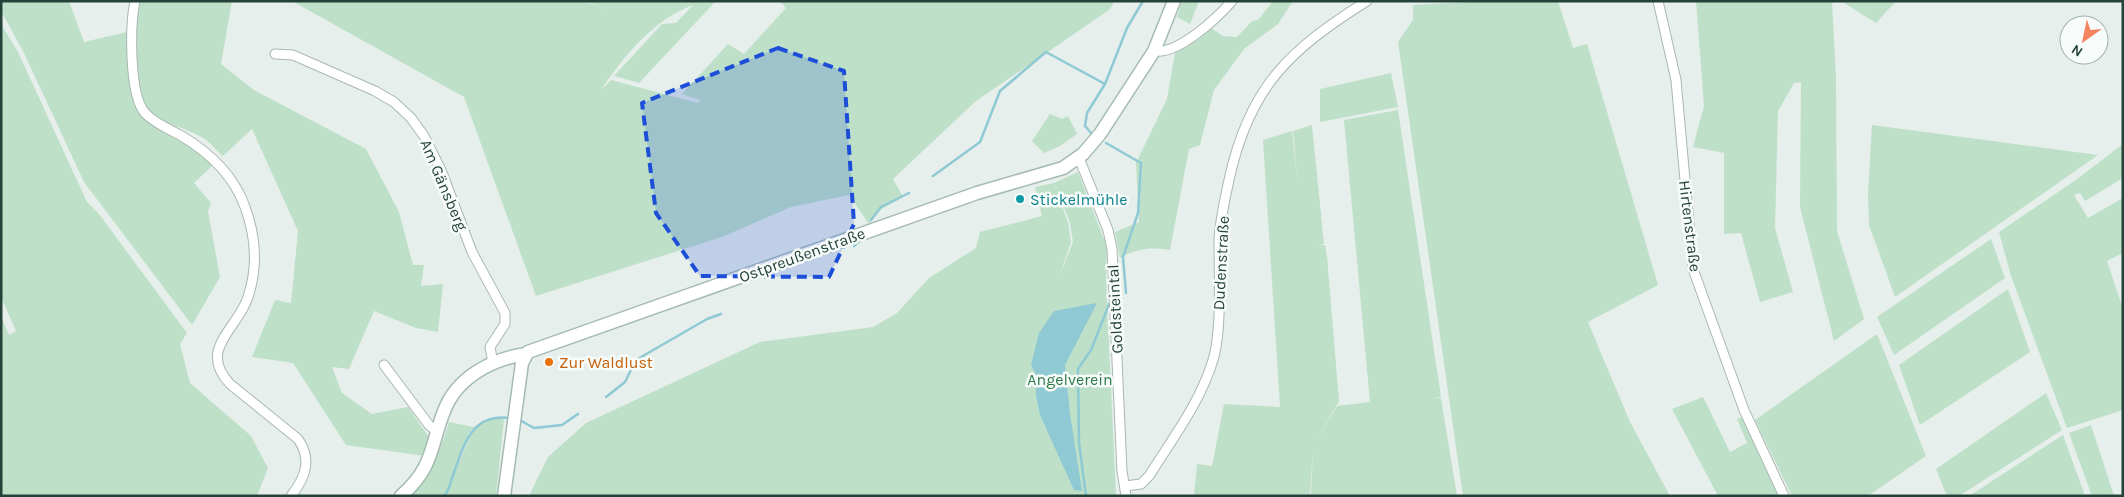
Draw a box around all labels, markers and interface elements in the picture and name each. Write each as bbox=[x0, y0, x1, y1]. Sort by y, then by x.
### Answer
north arrow bbox=[2059, 15, 2109, 65]
text: N bbox=[2068, 41, 2086, 60]
street label: Am Gänsberg bbox=[416, 136, 472, 234]
street label: Hirtenstraße bbox=[1675, 179, 1705, 273]
place label: Stickelmühle bbox=[1030, 190, 1127, 209]
marker: Stickelmühle bbox=[1014, 193, 1026, 205]
street label: Dudenstraße bbox=[1209, 215, 1233, 311]
street label: Ostpreußenstraße bbox=[736, 223, 868, 287]
street label: Goldsteintal bbox=[1103, 264, 1127, 354]
place label: Zur Waldlust bbox=[559, 353, 653, 372]
marker: Zur Waldlust bbox=[543, 356, 555, 368]
park label: Angelverein bbox=[1027, 370, 1113, 389]

